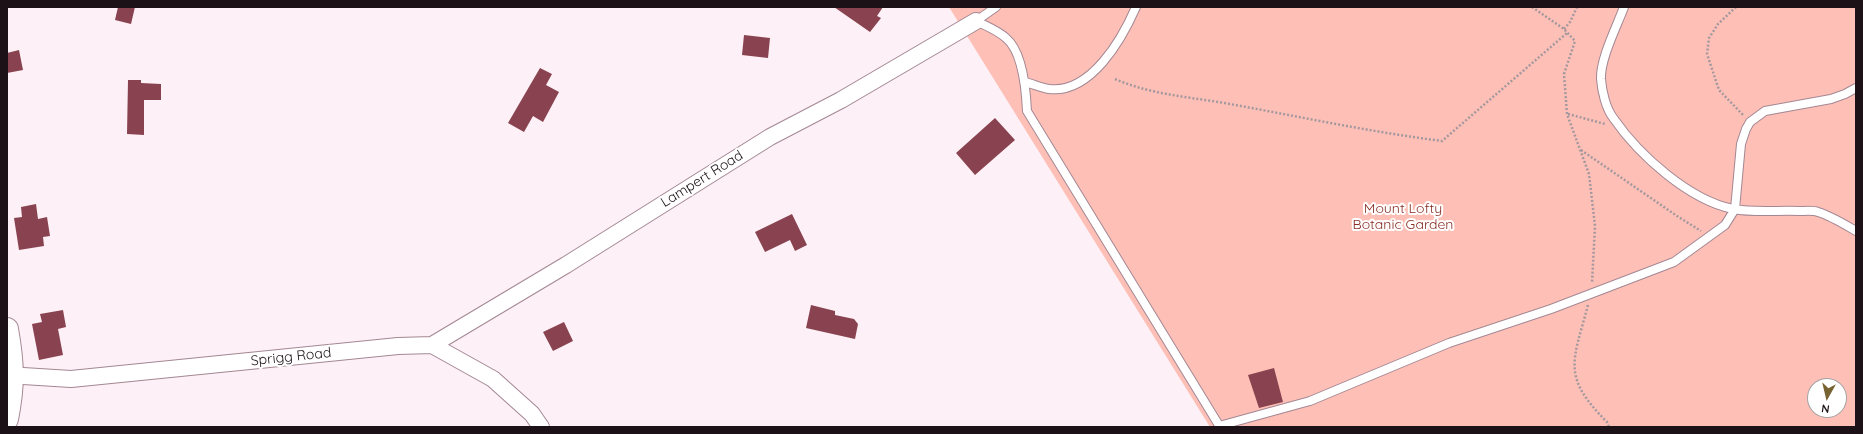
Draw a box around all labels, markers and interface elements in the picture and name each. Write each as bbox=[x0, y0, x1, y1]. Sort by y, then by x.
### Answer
street label: Lampert Road bbox=[658, 147, 746, 211]
park label: Mount Lofty Botanic Garden bbox=[1353, 201, 1453, 234]
street label: Sprigg Road bbox=[250, 344, 332, 370]
north arrow bbox=[1807, 378, 1847, 418]
text: N bbox=[1820, 401, 1830, 416]

